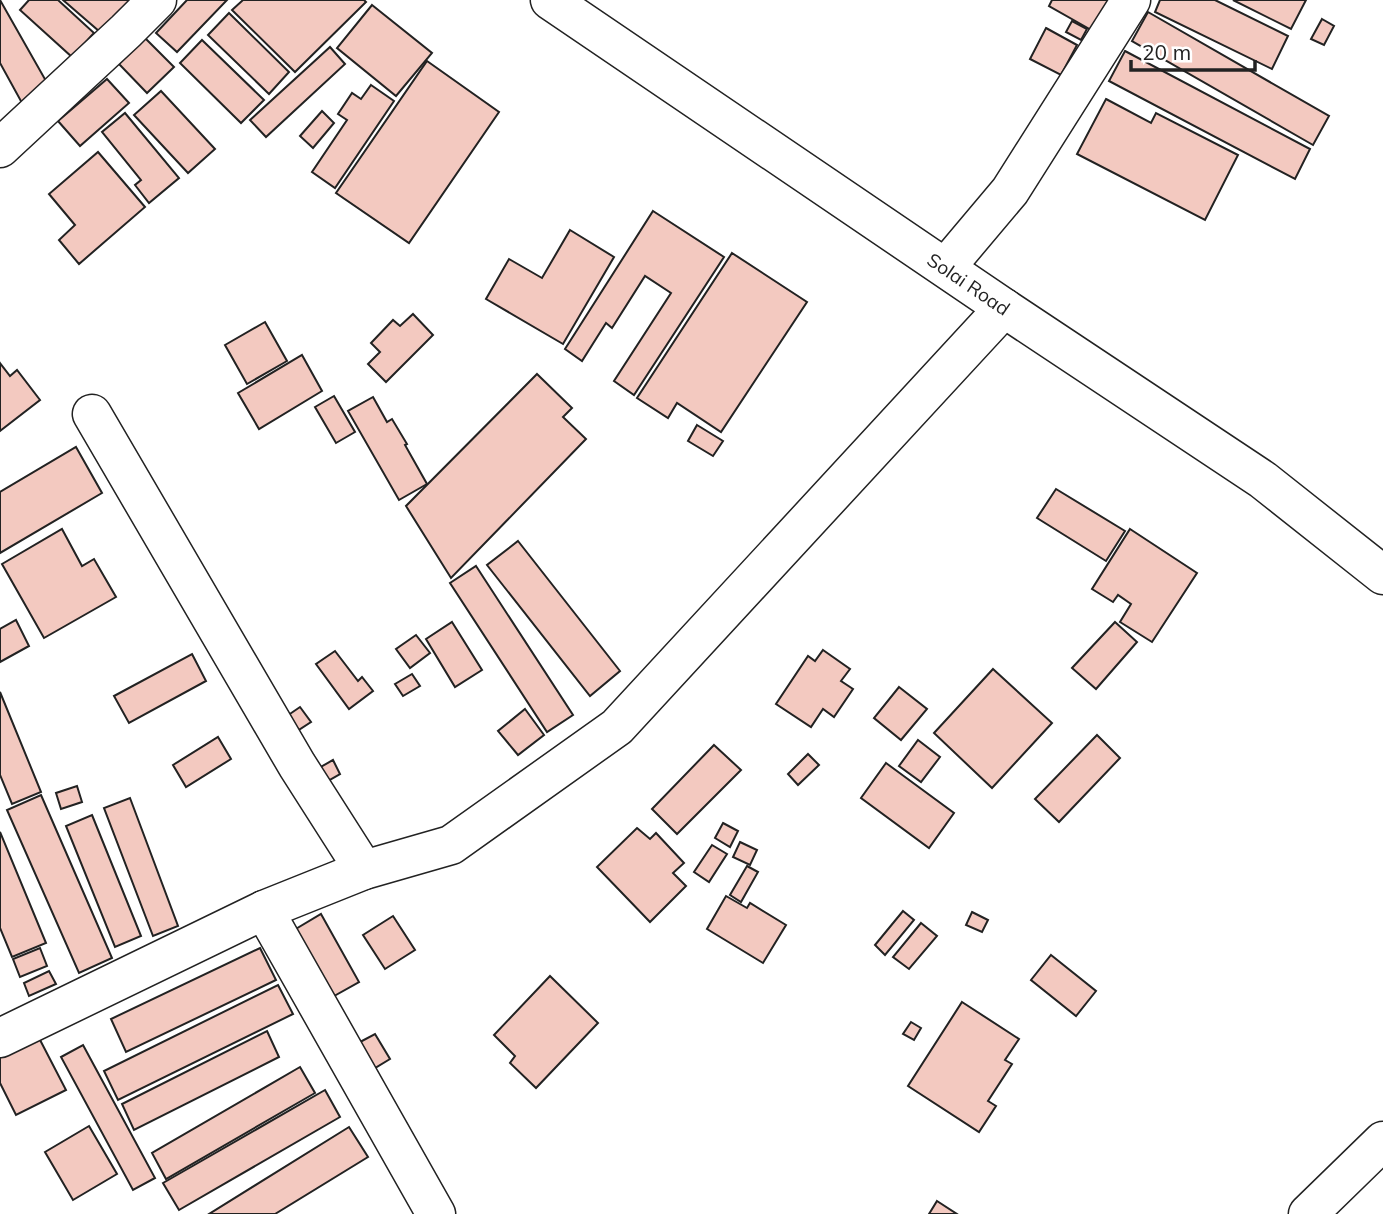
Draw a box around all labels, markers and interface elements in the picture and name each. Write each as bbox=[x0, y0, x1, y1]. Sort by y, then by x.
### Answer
scale bar bbox=[1131, 28, 1255, 72]
text: 20 m bbox=[1142, 39, 1191, 65]
street label: Solai Road bbox=[923, 248, 1015, 321]

